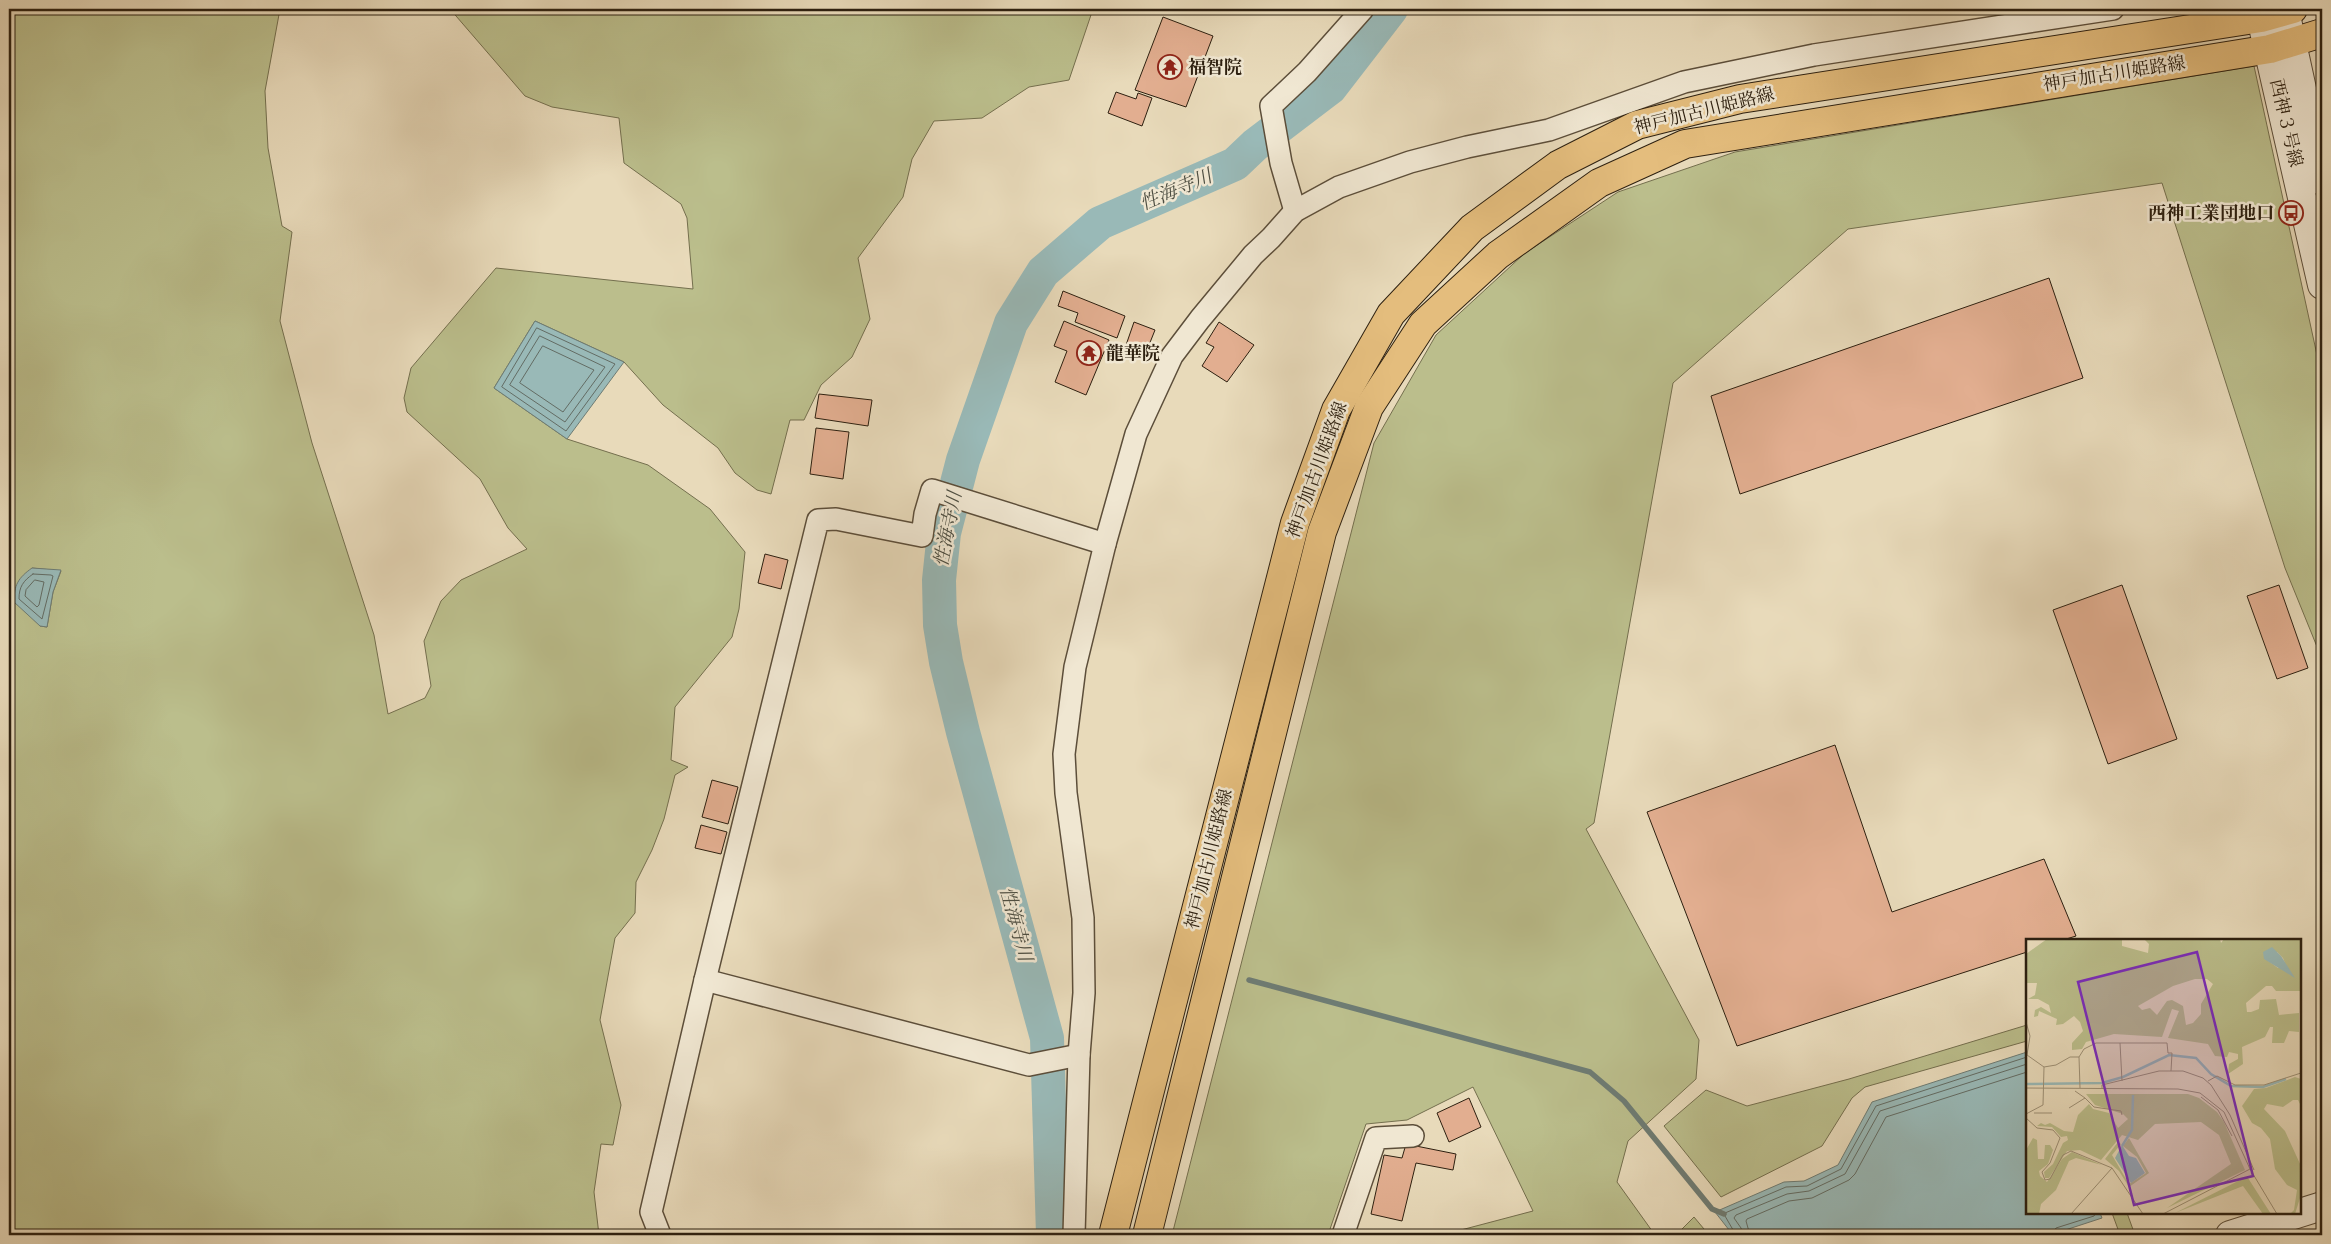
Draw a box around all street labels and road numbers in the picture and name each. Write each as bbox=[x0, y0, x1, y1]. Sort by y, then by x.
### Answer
street label: 神戸加古川姫路線 bbox=[2041, 52, 2187, 96]
street label: 西神３号線 bbox=[2266, 77, 2306, 169]
street label: 神戸加古川姫路線 bbox=[1632, 83, 1776, 139]
street label: 神戸加古川姫路線 bbox=[1283, 399, 1351, 541]
street label: 神戸加古川姫路線 bbox=[1181, 787, 1237, 931]

